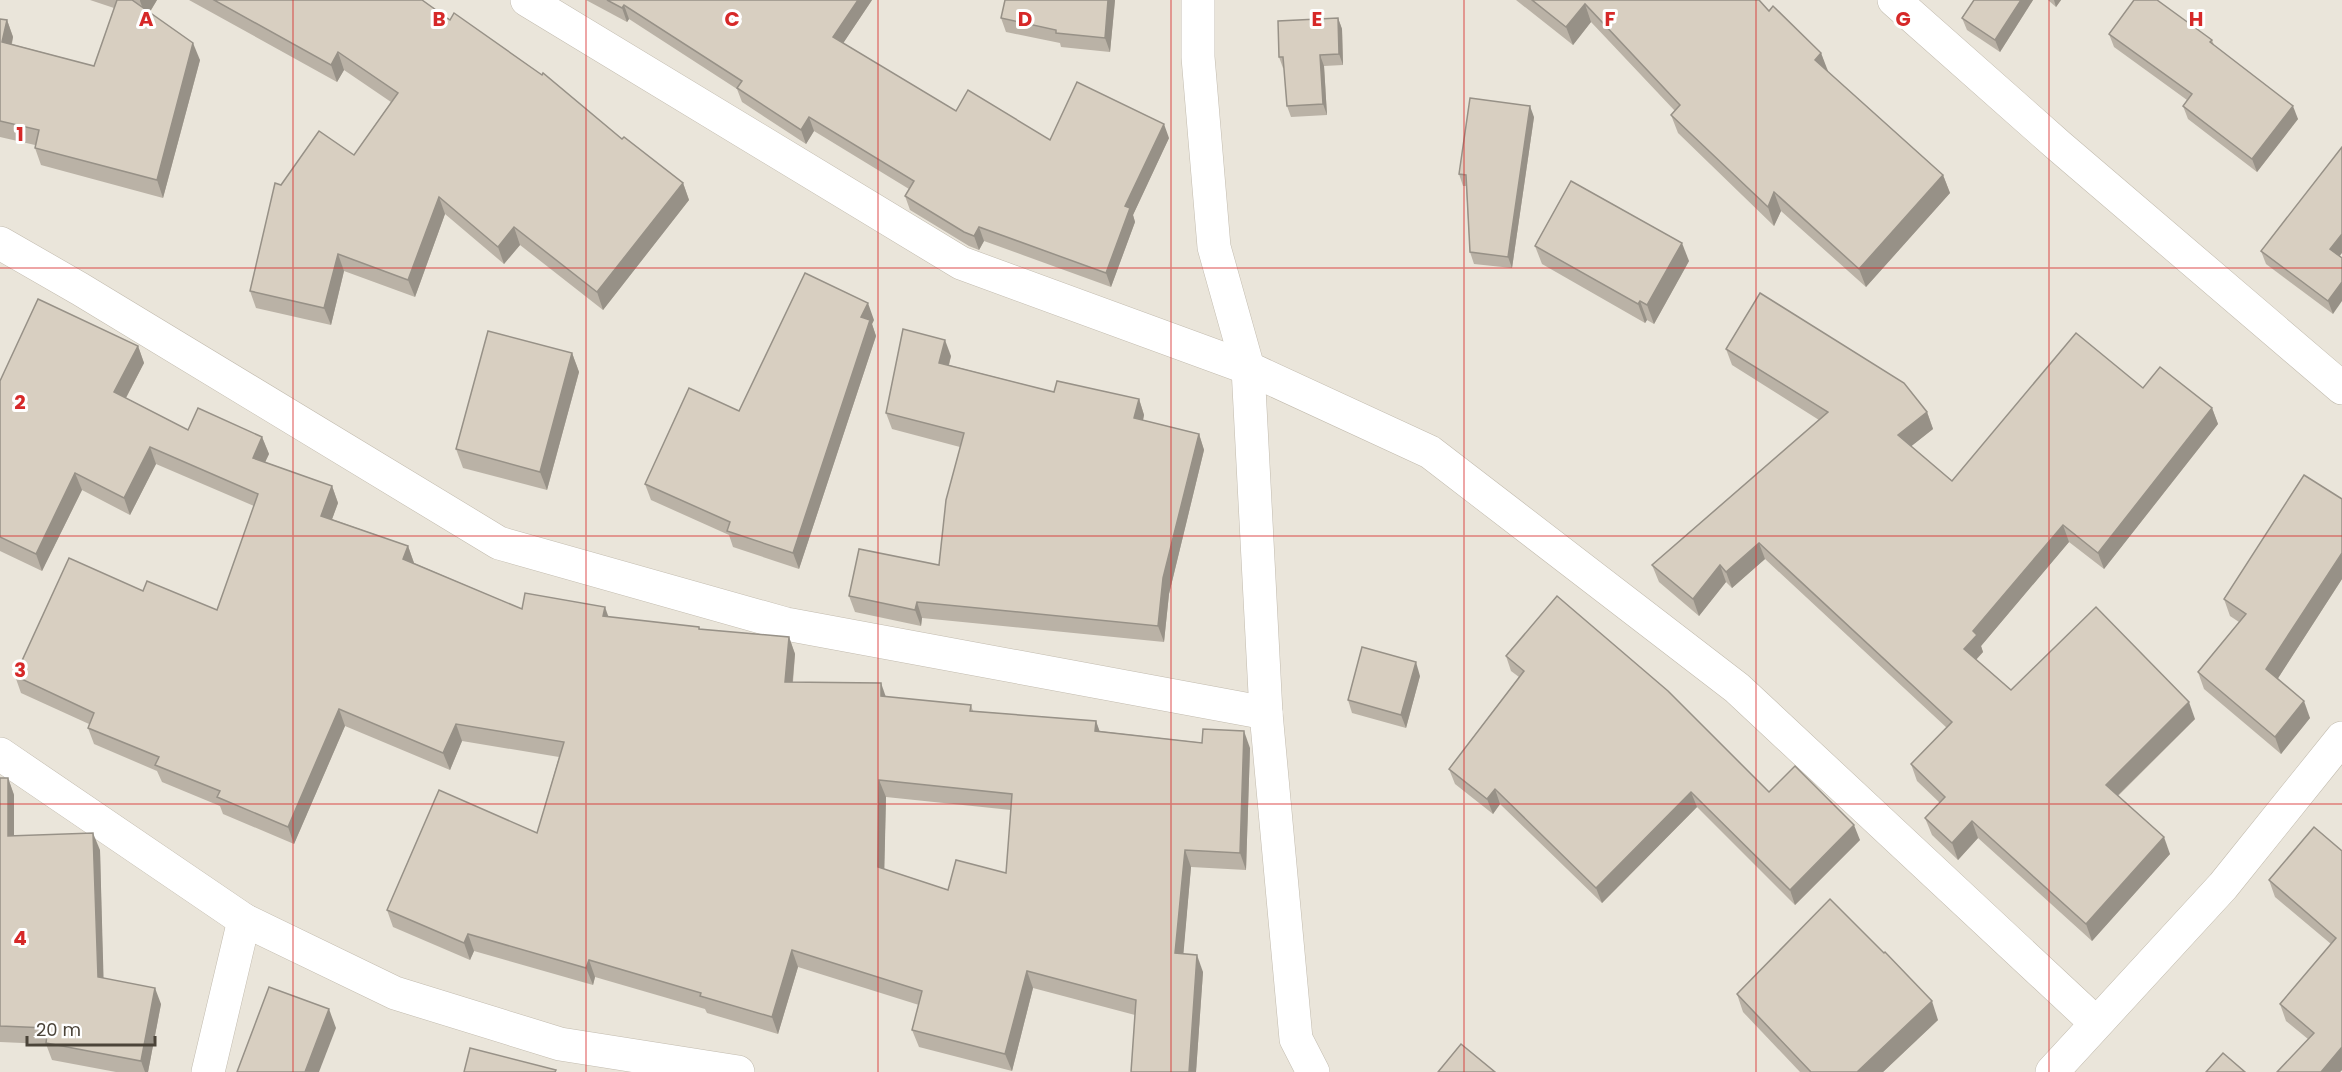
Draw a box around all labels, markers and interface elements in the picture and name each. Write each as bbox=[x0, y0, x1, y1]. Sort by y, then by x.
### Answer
text: A bbox=[139, 5, 154, 33]
text: B bbox=[432, 5, 446, 33]
text: C bbox=[724, 5, 740, 33]
text: D bbox=[1018, 5, 1032, 33]
text: E bbox=[1312, 5, 1322, 33]
text: F bbox=[1605, 5, 1616, 33]
text: G bbox=[1895, 5, 1911, 33]
text: H bbox=[2189, 5, 2203, 33]
text: 1 bbox=[16, 120, 24, 148]
text: 2 bbox=[14, 388, 26, 416]
text: 3 bbox=[14, 656, 26, 684]
text: 4 bbox=[13, 924, 27, 952]
scale bar bbox=[27, 1009, 154, 1047]
text: 20 m bbox=[36, 1017, 81, 1042]

